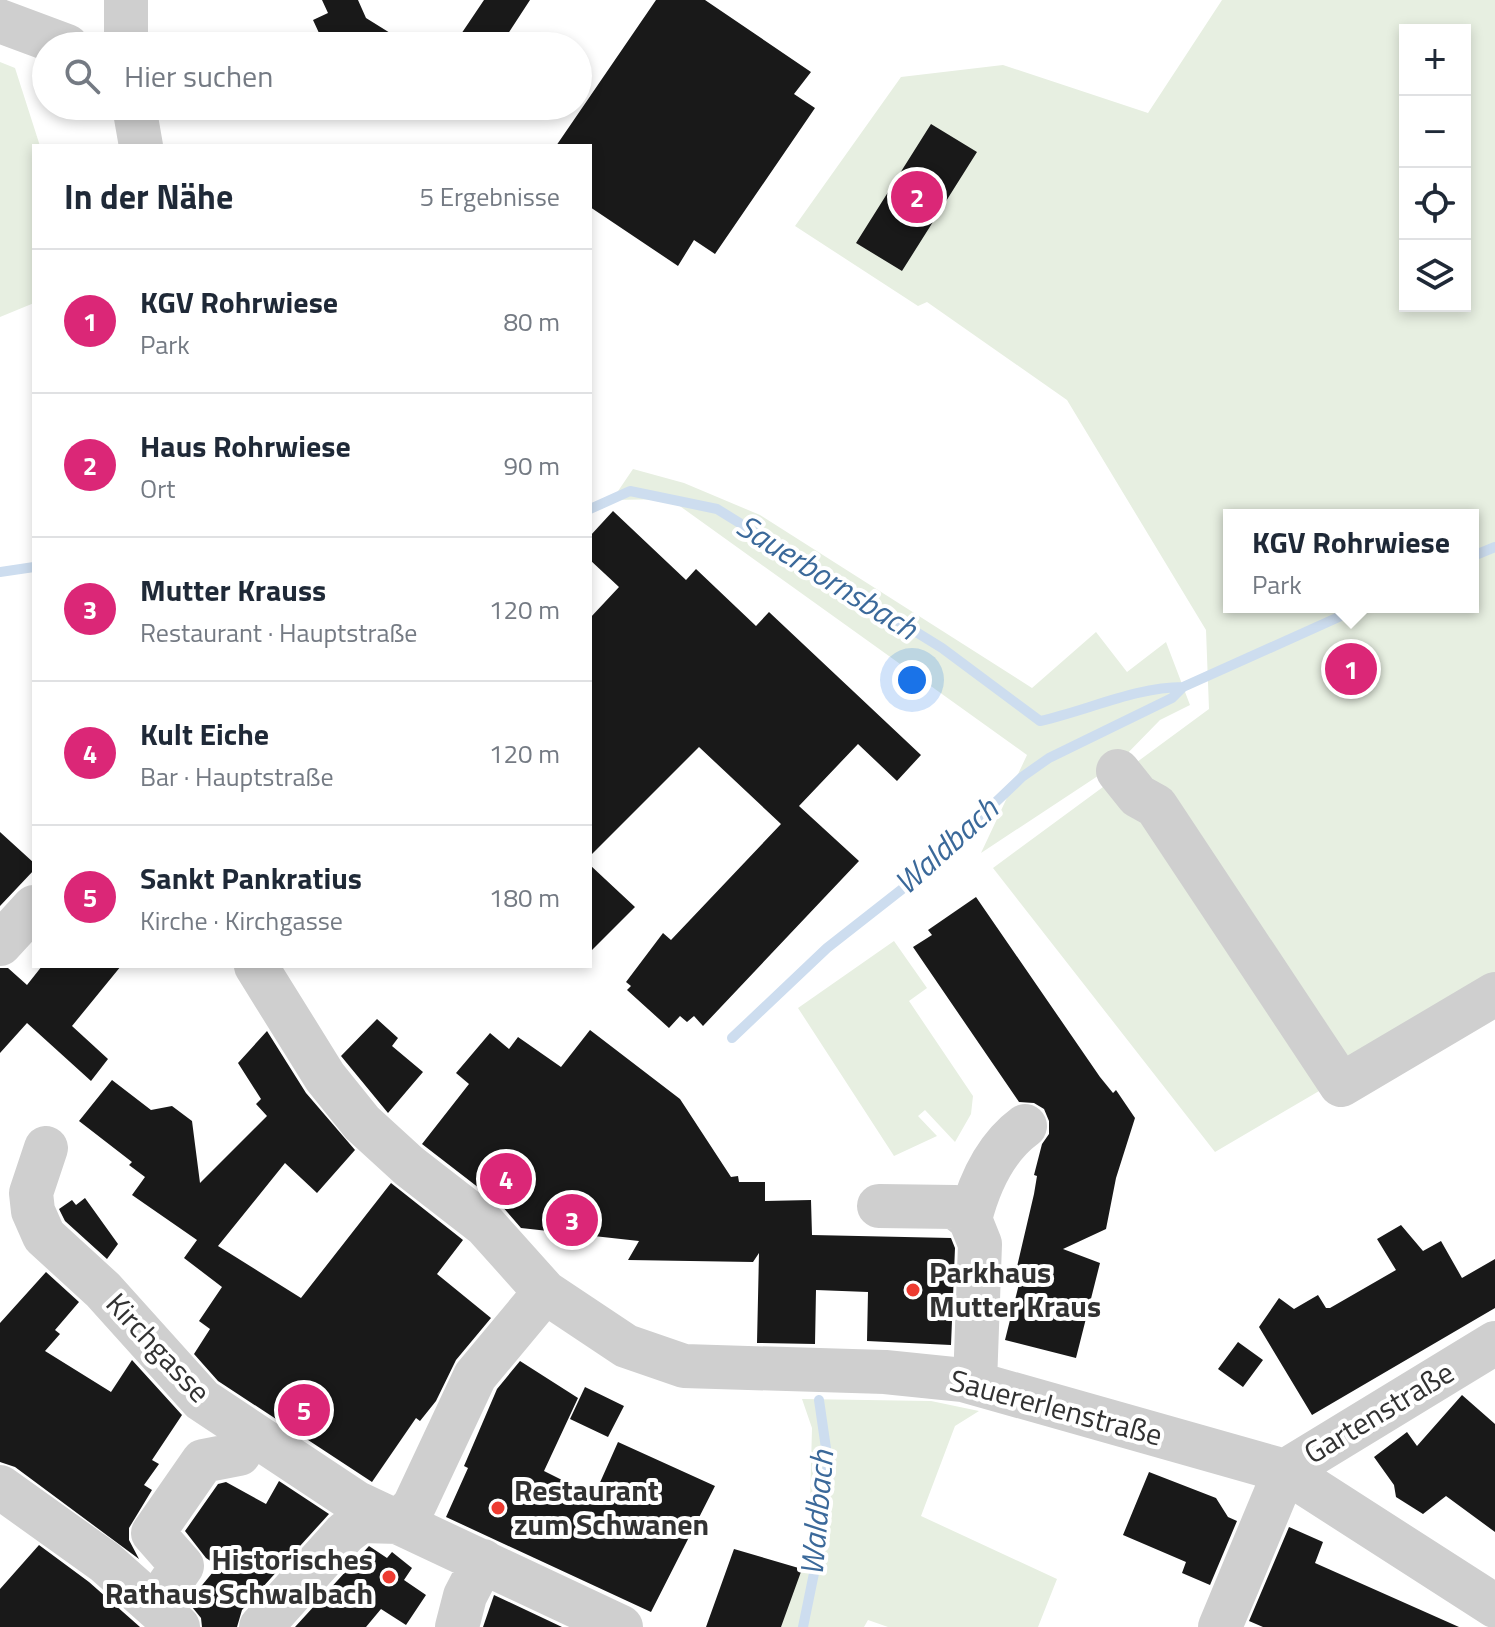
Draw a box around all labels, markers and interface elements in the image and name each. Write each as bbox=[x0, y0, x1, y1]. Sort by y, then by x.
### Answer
map controls bbox=[1399, 24, 1471, 312]
button: + bbox=[1399, 24, 1471, 96]
search box bbox=[32, 32, 592, 120]
text: Hier suchen bbox=[124, 53, 273, 99]
icon: search bbox=[60, 54, 104, 98]
button: − bbox=[1399, 96, 1471, 168]
pin: 2 bbox=[891, 167, 943, 227]
button: locate bbox=[1399, 168, 1471, 240]
text: In der Nähe bbox=[64, 170, 233, 222]
text: 5 Ergebnisse bbox=[419, 177, 560, 216]
button: layers bbox=[1399, 240, 1471, 312]
text: KGV Rohrwiese bbox=[140, 279, 338, 325]
text: 1 bbox=[83, 302, 97, 341]
text: 80 m bbox=[503, 302, 560, 341]
text: Park bbox=[140, 325, 190, 364]
text: Haus Rohrwiese bbox=[140, 423, 351, 469]
text: 2 bbox=[83, 446, 97, 485]
text: 90 m bbox=[503, 446, 560, 485]
text: Ort bbox=[140, 469, 175, 508]
water label: Sauerbornsbach bbox=[728, 501, 928, 651]
popup bbox=[1223, 509, 1479, 613]
text: KGV Rohrwiese bbox=[1252, 519, 1450, 565]
text: Park bbox=[1252, 565, 1302, 604]
text: Mutter Krauss bbox=[140, 567, 326, 613]
text: 3 bbox=[83, 590, 97, 629]
text: 120 m bbox=[489, 590, 560, 629]
text: Restaurant · Hauptstraße bbox=[140, 613, 418, 652]
pin: 1 bbox=[1325, 639, 1377, 699]
your location bbox=[892, 660, 932, 700]
text: Kult Eiche bbox=[140, 711, 269, 757]
text: 4 bbox=[83, 734, 97, 773]
text: 120 m bbox=[489, 734, 560, 773]
text: Bar · Hauptstraße bbox=[140, 757, 334, 796]
water label: Waldbach bbox=[883, 785, 1009, 905]
text: Sankt Pankratius bbox=[140, 855, 362, 901]
text: 5 bbox=[83, 878, 97, 917]
text: 180 m bbox=[489, 878, 560, 917]
text: Kirche · Kirchgasse bbox=[140, 901, 343, 940]
pin: 4 bbox=[480, 1149, 532, 1209]
pin: 3 bbox=[546, 1190, 598, 1250]
place label: Parkhaus Mutter Kraus bbox=[929, 1249, 1101, 1329]
marker: Parkhaus Mutter Kraus bbox=[904, 1281, 922, 1299]
street label: Kirchgasse bbox=[95, 1282, 222, 1413]
street label: Gartenstraße bbox=[1295, 1349, 1462, 1475]
street label: Sauererlenstraße bbox=[945, 1357, 1168, 1458]
pin: 5 bbox=[278, 1380, 330, 1440]
water label: Waldbach bbox=[787, 1447, 845, 1578]
place label: Restaurant zum Schwanen bbox=[514, 1467, 709, 1547]
marker: Restaurant zum Schwanen bbox=[489, 1499, 507, 1517]
place label: Historisches Rathaus Schwalbach bbox=[105, 1536, 373, 1616]
marker: Historisches Rathaus Schwalbach bbox=[380, 1568, 398, 1586]

